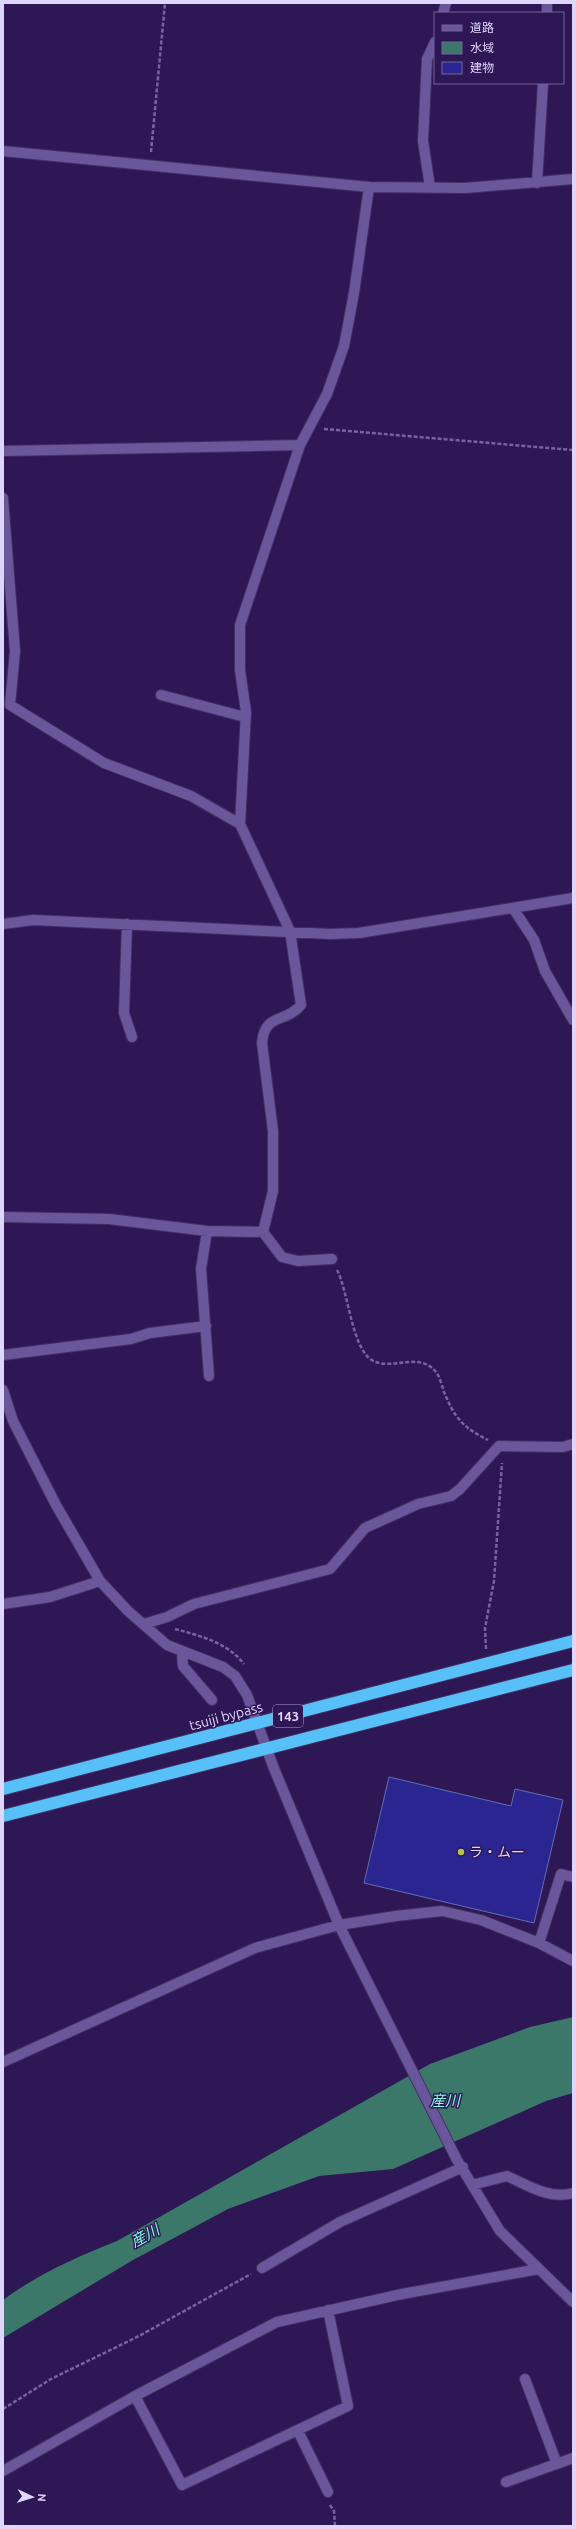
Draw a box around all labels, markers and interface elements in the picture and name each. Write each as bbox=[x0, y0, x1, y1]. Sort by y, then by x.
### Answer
legend bbox=[434, 12, 564, 84]
text: 道路 bbox=[470, 21, 494, 34]
text: 水域 bbox=[470, 41, 494, 54]
text: 建物 bbox=[470, 61, 494, 74]
street label: tsuiji bypass bbox=[187, 1699, 265, 1733]
road number: 143 bbox=[273, 1705, 303, 1727]
place label: ラ・ムー bbox=[469, 1844, 525, 1860]
marker: ラ・ムー bbox=[456, 1847, 466, 1857]
water label: 産川 bbox=[430, 2092, 462, 2109]
water label: 産川 bbox=[128, 2220, 164, 2250]
north arrow bbox=[12, 2477, 52, 2517]
text: N bbox=[36, 2493, 48, 2502]

